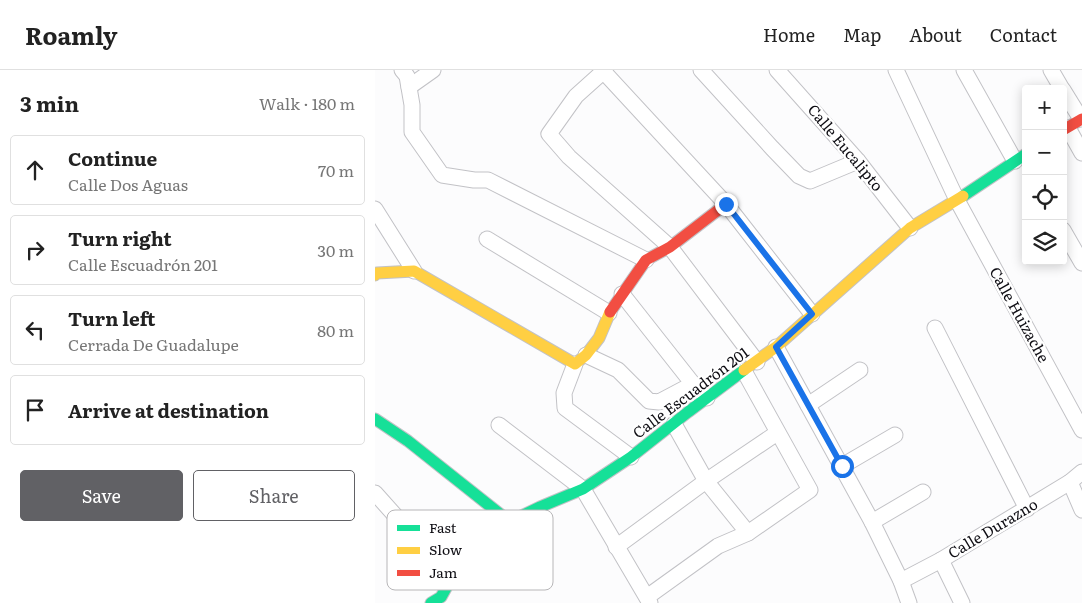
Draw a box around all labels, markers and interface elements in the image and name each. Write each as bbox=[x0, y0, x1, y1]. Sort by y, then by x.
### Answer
text: Roamly bbox=[25, 17, 118, 52]
text: Home bbox=[763, 21, 815, 48]
text: Map bbox=[843, 21, 881, 48]
text: About bbox=[909, 21, 962, 48]
text: Contact bbox=[990, 21, 1057, 48]
map controls bbox=[1022, 85, 1067, 265]
button: + bbox=[1022, 85, 1067, 130]
text: 3 min bbox=[20, 87, 79, 118]
text: Walk · 180 m bbox=[259, 91, 355, 115]
street label: Calle Eucalipto bbox=[803, 98, 890, 196]
button: − bbox=[1022, 130, 1067, 175]
text: Continue bbox=[68, 144, 157, 172]
icon: ahead bbox=[21, 156, 49, 184]
text: 70 m bbox=[318, 158, 354, 182]
text: Calle Dos Aguas bbox=[68, 172, 188, 196]
button: locate bbox=[1022, 175, 1067, 220]
route end bbox=[715, 193, 738, 216]
button: layers bbox=[1022, 220, 1067, 265]
text: Turn right bbox=[68, 224, 172, 252]
icon: right bbox=[21, 236, 49, 264]
text: 30 m bbox=[317, 238, 354, 262]
text: Calle Escuadrón 201 bbox=[68, 252, 218, 276]
street label: Calle Huizache bbox=[985, 262, 1056, 366]
text: Turn left bbox=[68, 304, 155, 332]
icon: left bbox=[21, 316, 49, 344]
text: 80 m bbox=[317, 318, 354, 342]
text: Cerrada De Guadalupe bbox=[68, 332, 239, 356]
street label: Calle Escuadrón 201 bbox=[627, 340, 753, 443]
icon: arrive bbox=[21, 396, 49, 424]
text: Arrive at destination bbox=[68, 396, 269, 424]
route start bbox=[831, 455, 854, 478]
button: Save bbox=[20, 470, 183, 521]
button: Share bbox=[193, 470, 355, 521]
street label: Calle Durazno bbox=[943, 492, 1042, 564]
legend bbox=[387, 510, 553, 590]
text: Fast bbox=[429, 517, 457, 537]
text: Slow bbox=[429, 539, 462, 559]
text: Jam bbox=[429, 562, 458, 582]

